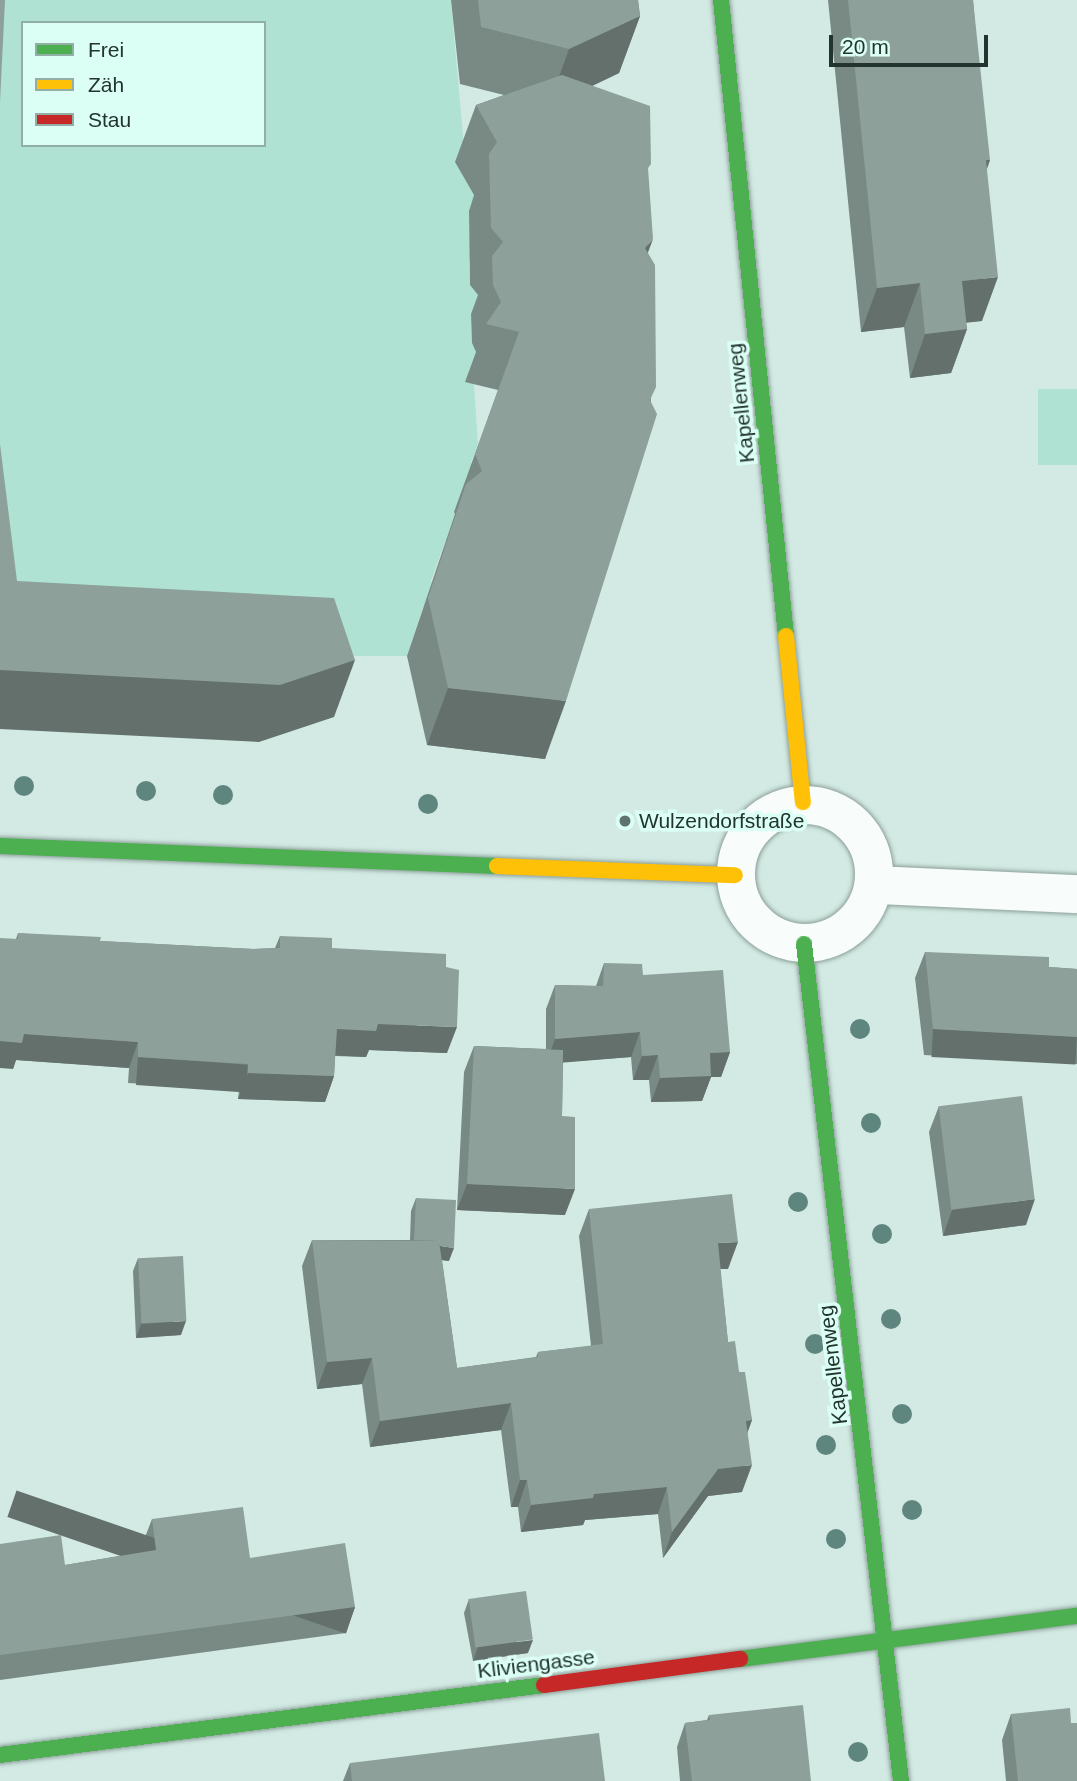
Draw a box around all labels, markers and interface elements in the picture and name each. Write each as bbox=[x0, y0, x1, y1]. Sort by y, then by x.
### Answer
legend bbox=[21, 21, 266, 147]
scale bar bbox=[832, 21, 991, 65]
text: 20 m bbox=[842, 35, 889, 58]
text: Frei bbox=[88, 38, 124, 61]
text: Zäh bbox=[88, 73, 124, 96]
text: Stau bbox=[88, 108, 131, 131]
street label: Kapellenweg bbox=[722, 342, 760, 464]
place label: Wulzendorfstraße bbox=[639, 808, 804, 834]
marker: Wulzendorfstraße bbox=[617, 813, 633, 829]
street label: Kapellenweg bbox=[813, 1304, 853, 1426]
street label: Kliviengasse bbox=[476, 1644, 596, 1684]

